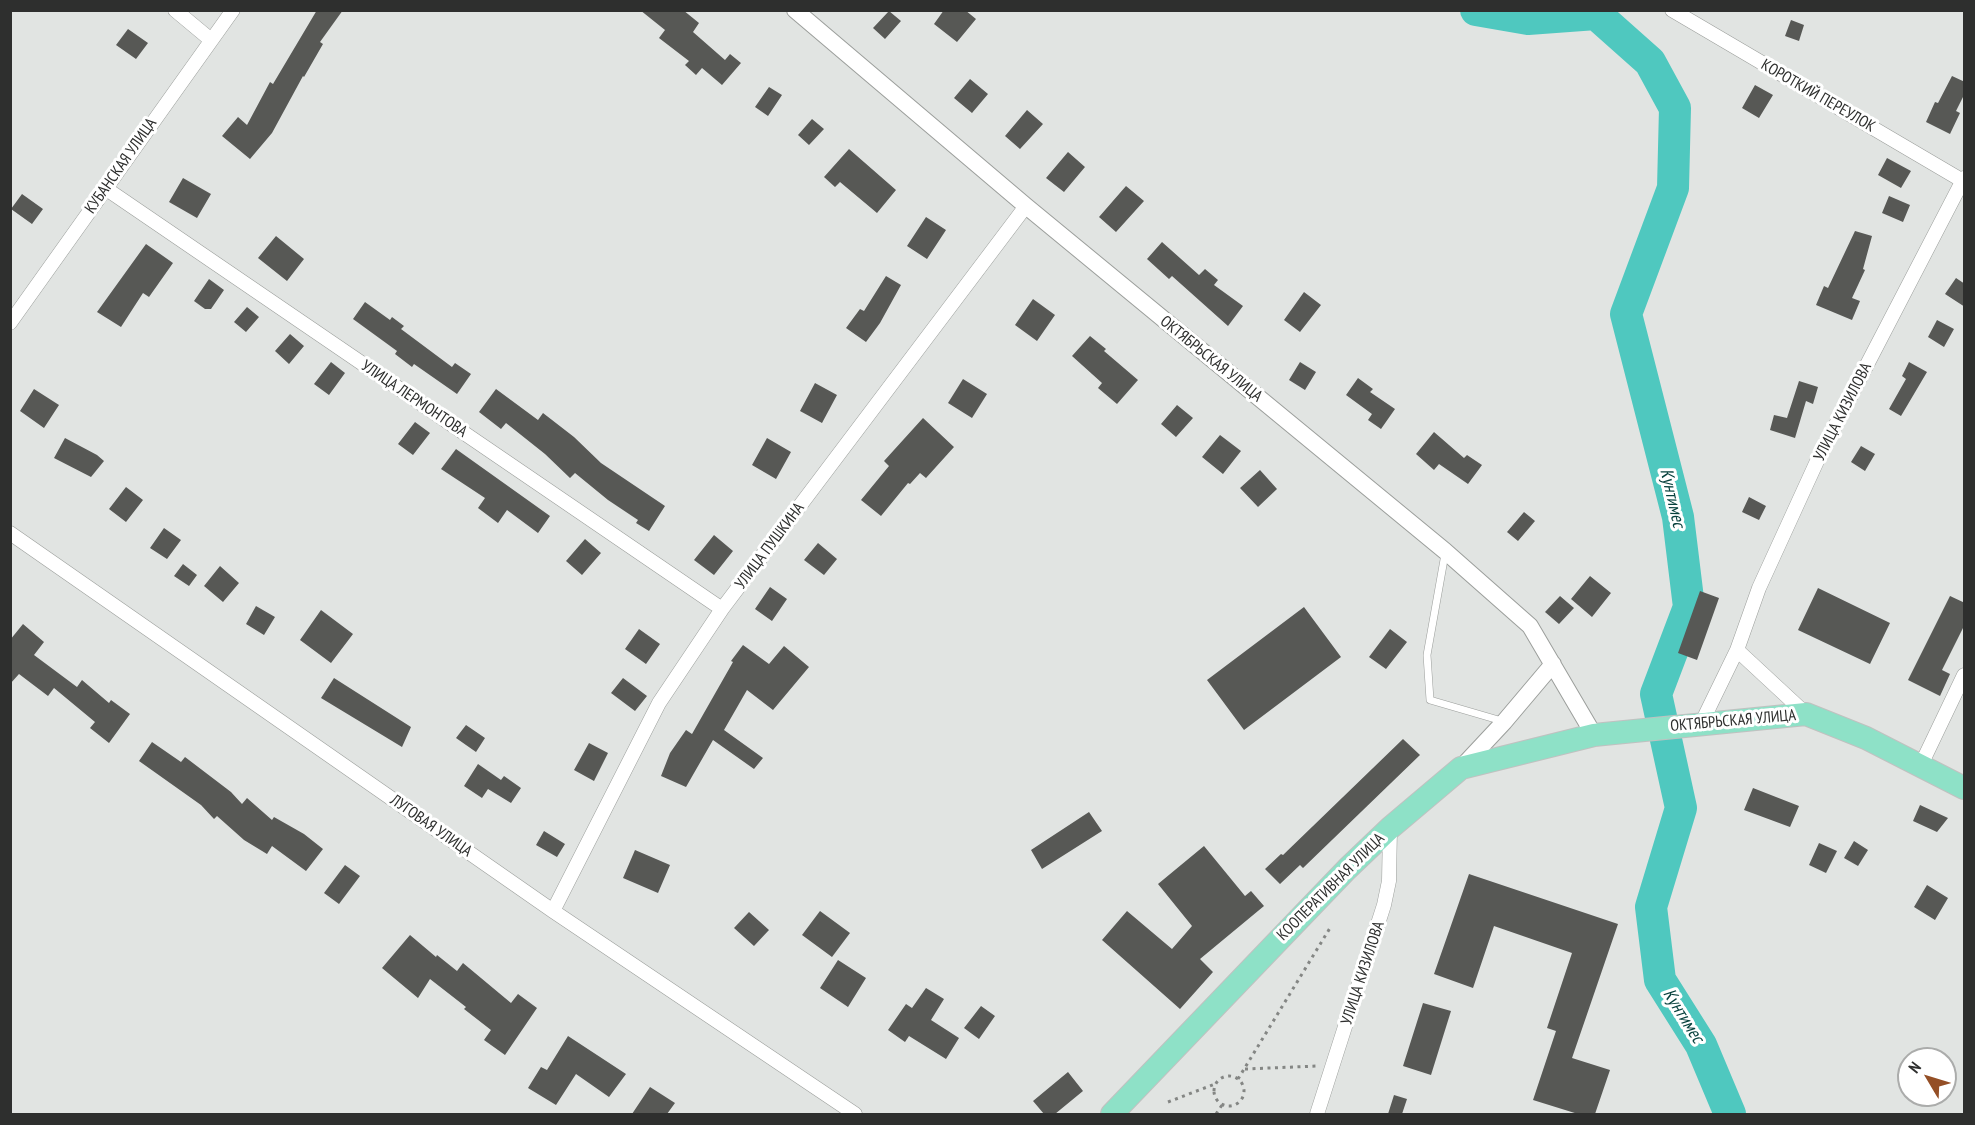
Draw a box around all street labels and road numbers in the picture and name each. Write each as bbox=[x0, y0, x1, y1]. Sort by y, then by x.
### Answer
street label: КОРОТКИЙ ПЕРЕУЛОК bbox=[1758, 56, 1878, 136]
street label: КУБАНСКАЯ УЛИЦА bbox=[81, 115, 161, 217]
street label: ОКТЯБРЬСКАЯ УЛИЦА bbox=[1156, 312, 1266, 406]
street label: УЛИЦА ЛЕРМОНТОВА bbox=[357, 356, 471, 442]
street label: УЛИЦА КИЗИЛОВА bbox=[1810, 360, 1876, 464]
street label: УЛИЦА ПУШКИНА bbox=[731, 499, 809, 593]
street label: ОКТЯБРЬСКАЯ УЛИЦА bbox=[1669, 706, 1797, 736]
street label: ЛУГОВАЯ УЛИЦА bbox=[386, 791, 476, 861]
street label: КООПЕРАТИВНАЯ УЛИЦА bbox=[1273, 829, 1389, 945]
street label: УЛИЦА КИЗИЛОВА bbox=[1337, 919, 1389, 1027]

